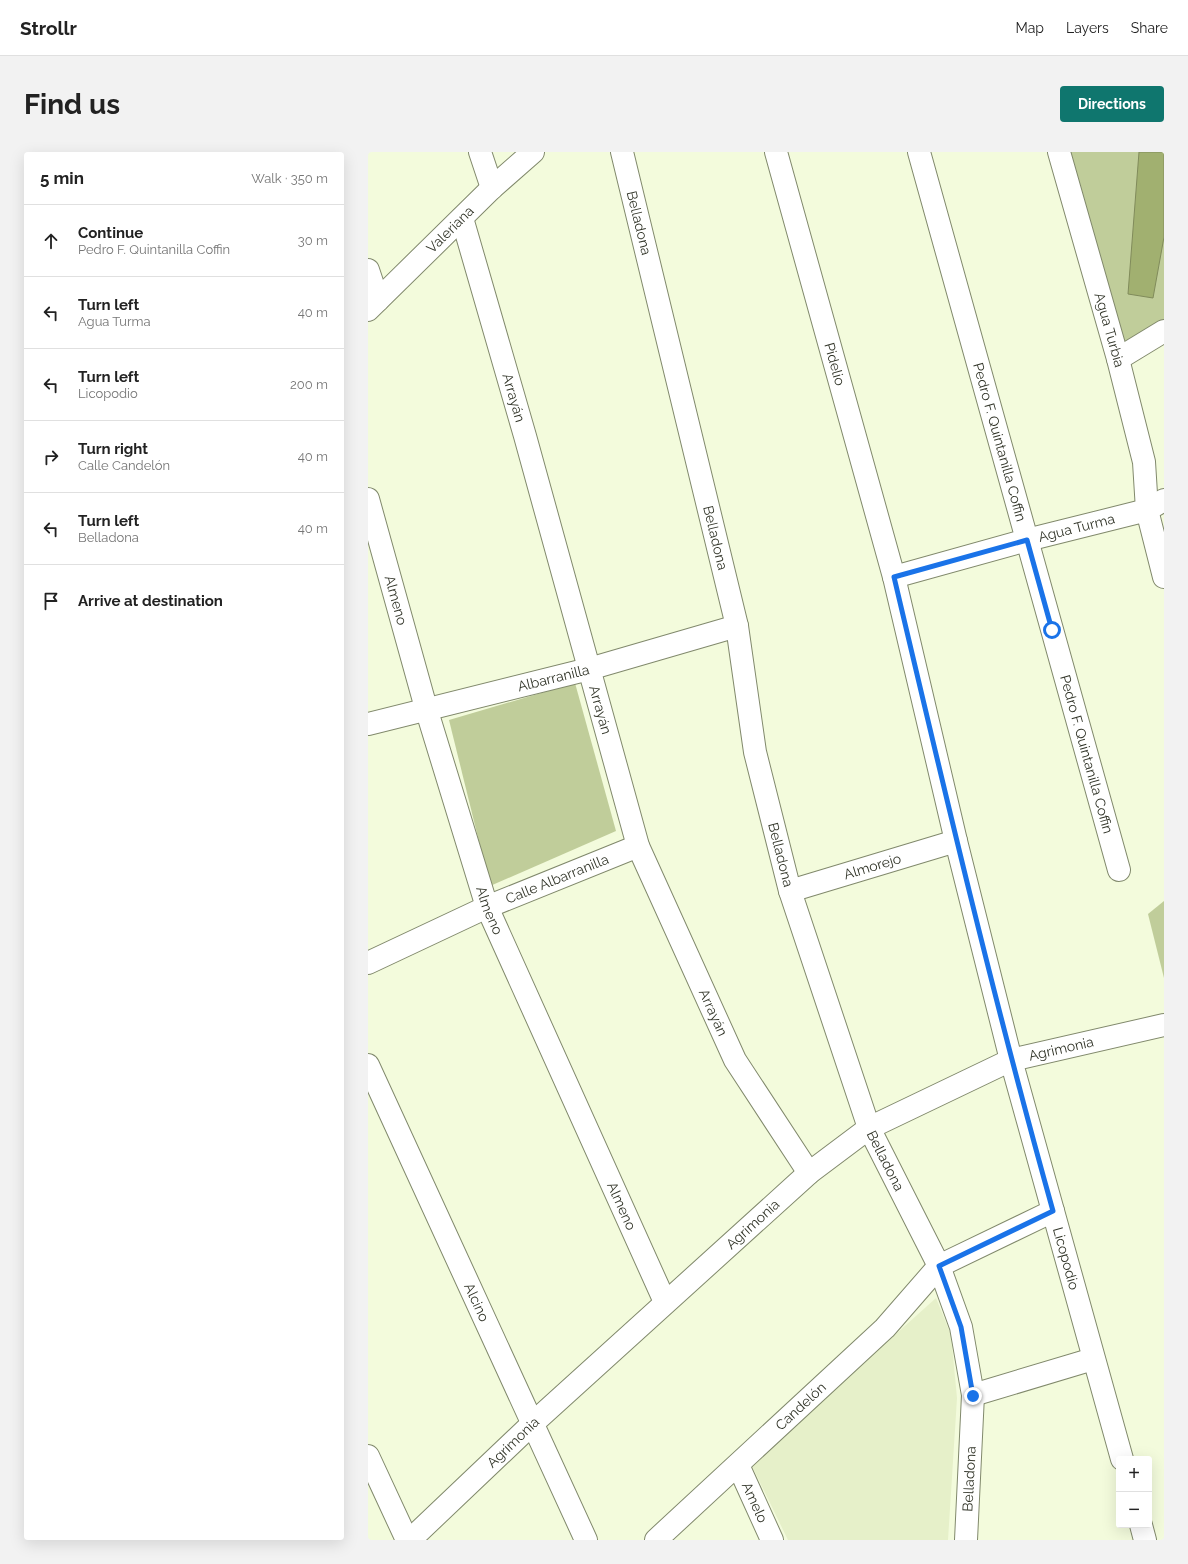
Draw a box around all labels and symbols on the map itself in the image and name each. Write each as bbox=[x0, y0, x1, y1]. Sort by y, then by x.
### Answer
street label: Belladona bbox=[624, 189, 655, 257]
street label: Valeriana bbox=[423, 203, 477, 256]
street label: Agua Turbia bbox=[1091, 291, 1128, 369]
street label: Pidelio bbox=[821, 341, 848, 387]
street label: Pedro F. Quintanilla Coffin bbox=[970, 361, 1029, 523]
street label: Arrayán bbox=[499, 371, 529, 424]
street label: Belladona bbox=[700, 504, 731, 572]
street label: Agua Turma bbox=[1037, 510, 1116, 545]
street label: Almeno bbox=[382, 574, 411, 627]
route start bbox=[1043, 621, 1061, 639]
street label: Albarranilla bbox=[516, 661, 591, 695]
street label: Pedro F. Quintanilla Coffin bbox=[1057, 673, 1116, 835]
street label: Arrayán bbox=[586, 684, 615, 736]
street label: Belladona bbox=[765, 821, 797, 889]
street label: Almorejo bbox=[842, 850, 903, 882]
street label: Calle Albarranilla bbox=[503, 851, 611, 907]
street label: Almeno bbox=[473, 884, 506, 937]
street label: Arrayán bbox=[696, 986, 731, 1039]
street label: Agrimonia bbox=[1027, 1033, 1095, 1064]
street label: Belladona bbox=[864, 1128, 908, 1194]
street label: Almeno bbox=[604, 1180, 639, 1232]
street label: Agrimonia bbox=[723, 1196, 782, 1252]
street label: Licopodio bbox=[1050, 1225, 1083, 1292]
street label: Alcino bbox=[461, 1280, 493, 1324]
street label: Candelón bbox=[772, 1379, 829, 1433]
route end bbox=[964, 1387, 982, 1405]
street label: Agrimonia bbox=[483, 1414, 542, 1471]
street label: Belladona bbox=[959, 1446, 979, 1512]
street label: Amelo bbox=[739, 1480, 771, 1525]

